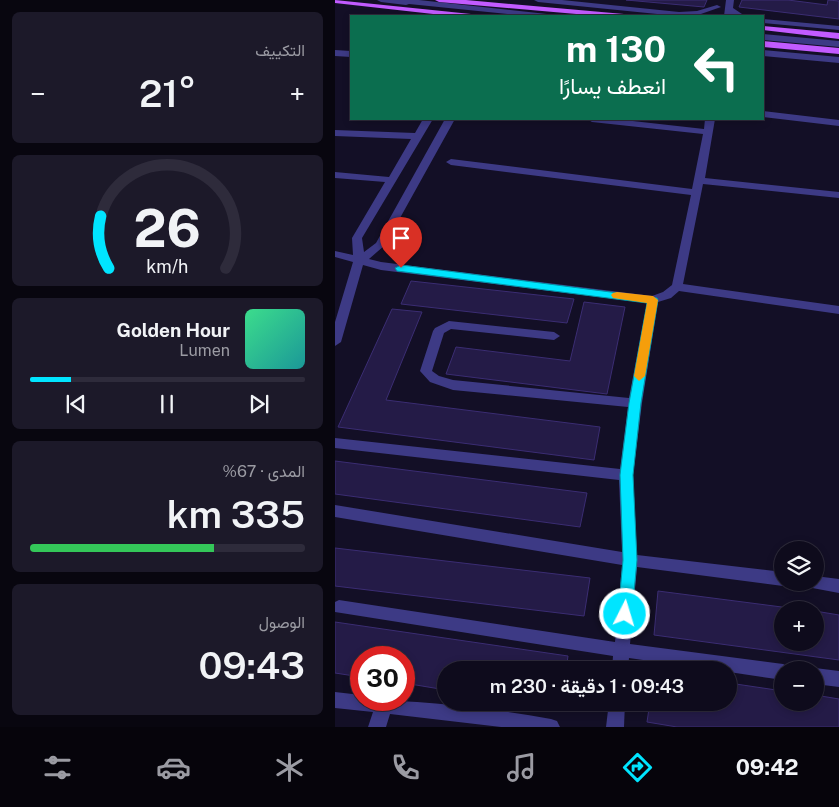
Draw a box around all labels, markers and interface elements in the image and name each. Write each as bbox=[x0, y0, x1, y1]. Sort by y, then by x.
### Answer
text: 130 m bbox=[566, 29, 666, 70]
icon: left bbox=[684, 35, 749, 100]
text: التكييف bbox=[255, 41, 305, 60]
text: 21° bbox=[139, 71, 196, 116]
text: انعطف يسارًا bbox=[559, 73, 666, 99]
text: − bbox=[30, 77, 46, 110]
text: + bbox=[289, 77, 305, 110]
text: 26 bbox=[134, 198, 201, 259]
pin bbox=[380, 217, 422, 268]
icon: arrive bbox=[387, 224, 415, 252]
text: km/h bbox=[146, 256, 189, 277]
text: Golden Hour bbox=[116, 319, 230, 341]
text: Lumen bbox=[179, 341, 230, 360]
icon: previous bbox=[62, 390, 90, 418]
icon: pause bbox=[153, 390, 181, 418]
icon: next bbox=[245, 390, 273, 418]
text: المدى · 67% bbox=[223, 462, 305, 481]
text: 335 km bbox=[167, 492, 305, 537]
map controls bbox=[774, 541, 824, 711]
button: layers bbox=[774, 541, 824, 591]
position arrow bbox=[598, 587, 650, 639]
button: + bbox=[774, 601, 824, 651]
text: الوصول bbox=[259, 613, 305, 632]
text: 09:43 bbox=[198, 643, 305, 688]
speed limit sign: 30 bbox=[350, 646, 415, 711]
button: − bbox=[774, 661, 824, 711]
text: 09:43 · 1 دقيقة · 230 m bbox=[490, 675, 684, 697]
icon: filters bbox=[40, 750, 75, 785]
icon: car bbox=[156, 750, 191, 785]
icon: climate bbox=[272, 750, 307, 785]
icon: phone bbox=[388, 750, 423, 785]
icon: music bbox=[504, 750, 539, 785]
icon: directions bbox=[620, 750, 655, 785]
text: 09:42 bbox=[736, 754, 799, 780]

